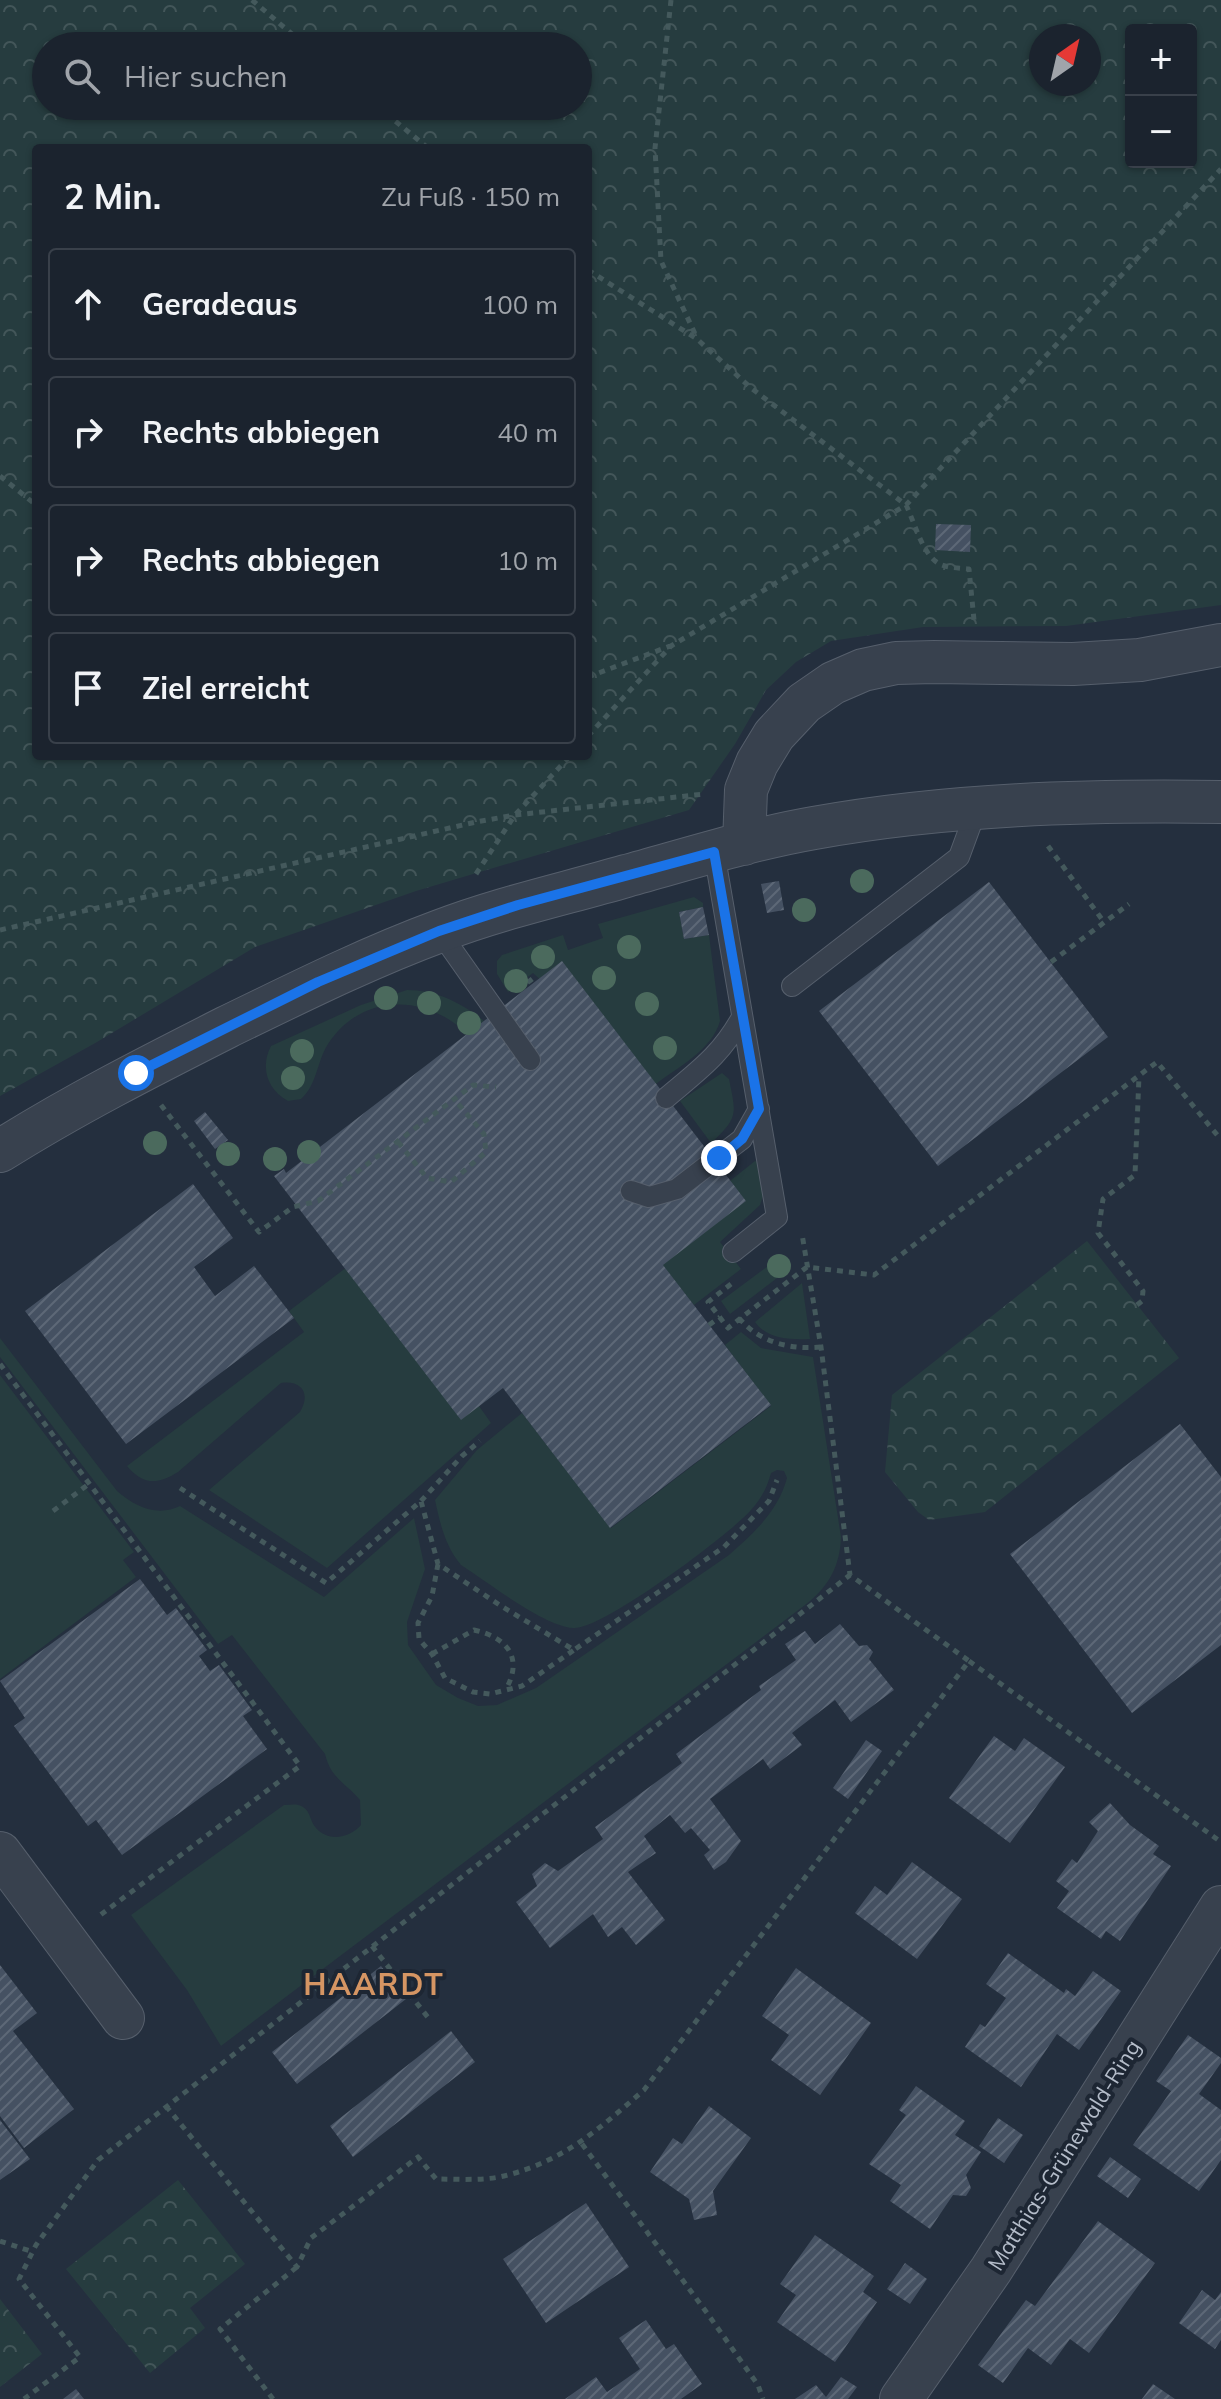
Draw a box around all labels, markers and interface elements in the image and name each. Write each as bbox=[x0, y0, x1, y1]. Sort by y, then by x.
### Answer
north arrow bbox=[1029, 24, 1101, 96]
map controls bbox=[1125, 24, 1197, 168]
button: + bbox=[1125, 24, 1197, 96]
search box bbox=[32, 32, 592, 120]
icon: search bbox=[60, 54, 104, 98]
text: Hier suchen bbox=[124, 57, 288, 95]
button: − bbox=[1125, 96, 1197, 168]
text: 2 Min. bbox=[64, 175, 161, 218]
text: Zu Fuß · 150 m bbox=[381, 180, 560, 213]
icon: ahead bbox=[66, 282, 110, 326]
text: Geradeaus bbox=[142, 285, 297, 323]
text: 100 m bbox=[482, 288, 558, 321]
icon: right bbox=[66, 410, 110, 454]
text: Rechts abbiegen bbox=[142, 413, 380, 451]
text: 40 m bbox=[497, 416, 558, 449]
icon: right bbox=[66, 538, 110, 582]
text: Rechts abbiegen bbox=[142, 541, 380, 579]
text: 10 m bbox=[497, 544, 558, 577]
icon: arrive bbox=[66, 666, 110, 710]
text: Ziel erreicht bbox=[142, 669, 309, 707]
route start bbox=[118, 1055, 154, 1091]
route end bbox=[701, 1140, 737, 1176]
district label: HAARDT bbox=[303, 1965, 445, 2003]
street label: Matthias-Grünewald-Ring bbox=[981, 2034, 1147, 2276]

